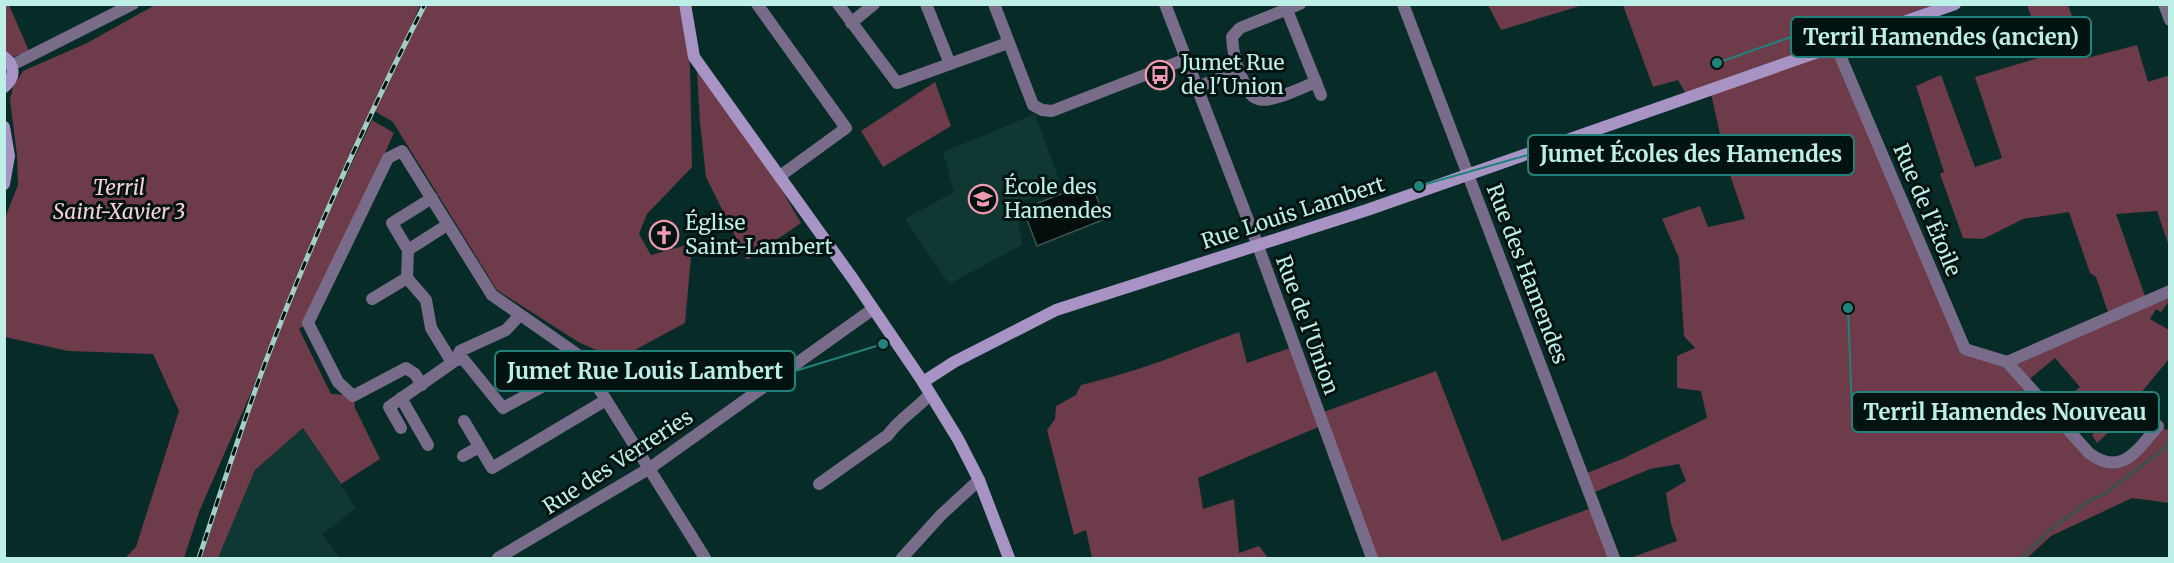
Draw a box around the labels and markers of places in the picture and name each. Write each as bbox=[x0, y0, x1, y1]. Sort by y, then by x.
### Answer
callout: Terril Hamendes (ancien) bbox=[1791, 17, 2091, 57]
place label: Jumet Rue de l'Union bbox=[1180, 49, 1284, 100]
bus stop icon: Jumet Rue de l'Union bbox=[1144, 59, 1176, 91]
callout: Jumet Écoles des Hamendes bbox=[1528, 135, 1854, 175]
place label: École des Hamendes bbox=[1004, 172, 1112, 224]
school or university icon: École des Hamendes bbox=[967, 183, 999, 215]
place label: Église Saint-Lambert bbox=[685, 208, 833, 260]
church icon: Église Saint-Lambert bbox=[648, 219, 680, 251]
callout: Jumet Rue Louis Lambert bbox=[495, 351, 795, 391]
callout: Terril Hamendes Nouveau bbox=[1852, 392, 2159, 432]

